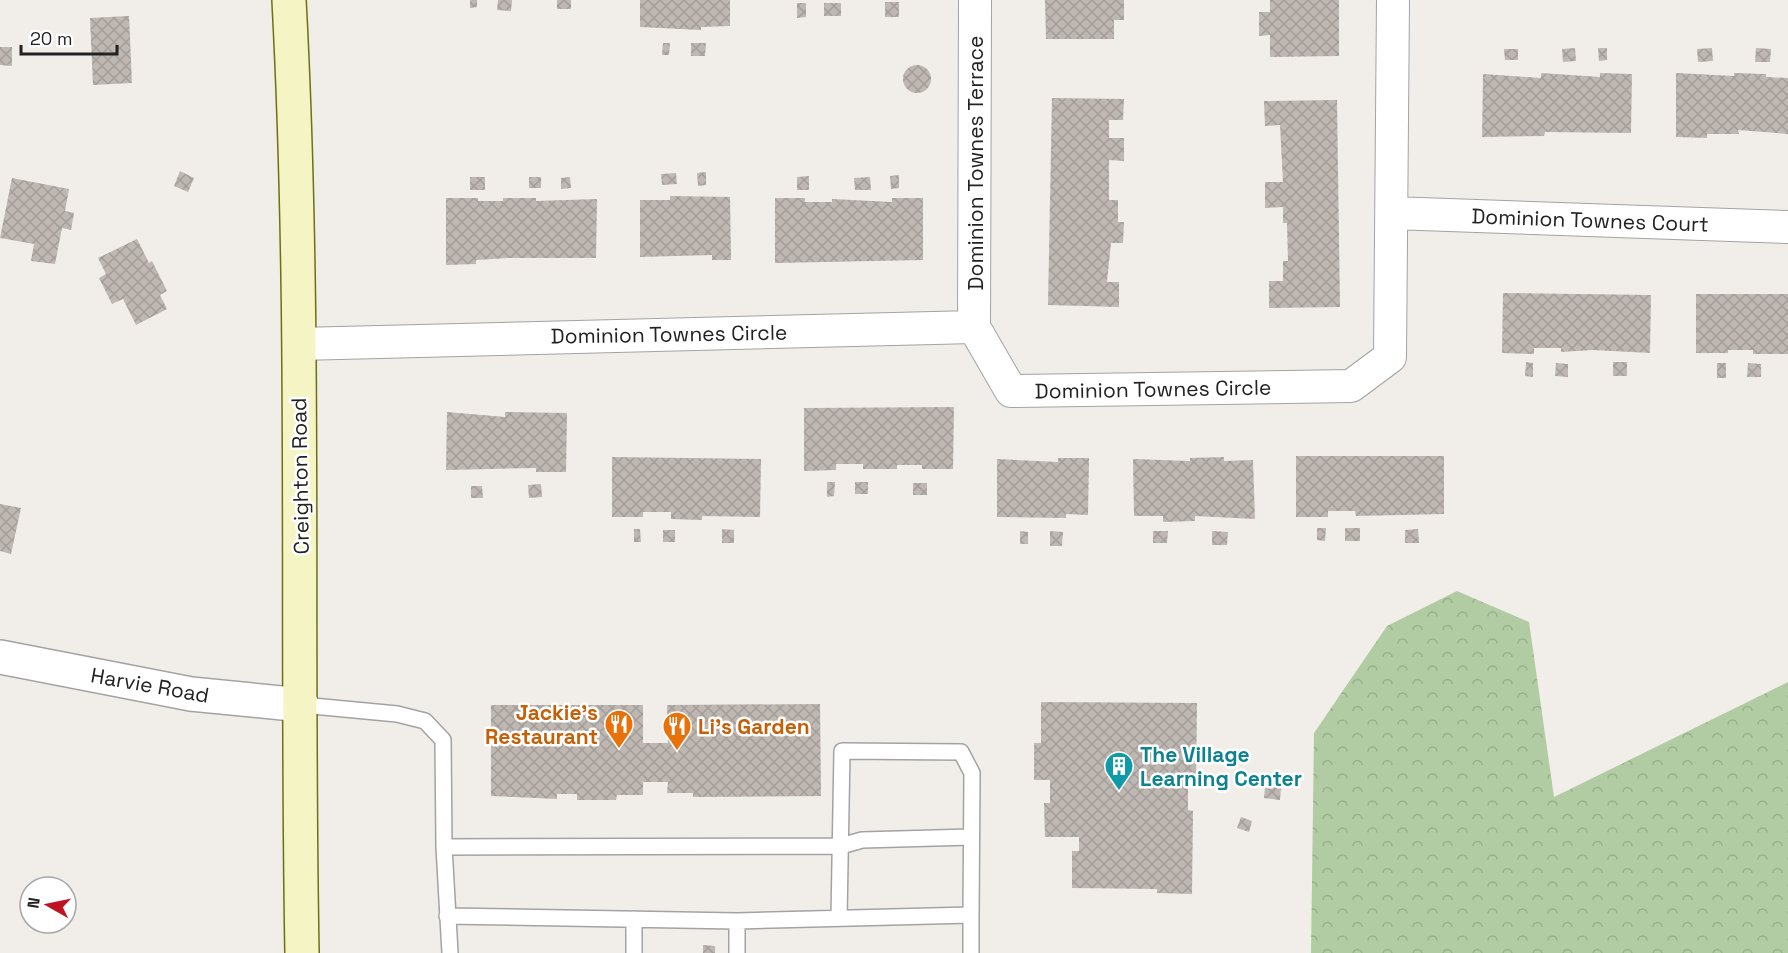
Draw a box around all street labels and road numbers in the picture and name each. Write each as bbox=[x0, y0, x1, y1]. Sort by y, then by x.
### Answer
street label: Dominion Townes Terrace bbox=[962, 36, 989, 290]
street label: Dominion Townes Court bbox=[1471, 202, 1709, 238]
street label: Dominion Townes Circle bbox=[550, 318, 788, 350]
street label: Dominion Townes Circle bbox=[1034, 373, 1272, 405]
street label: Creighton Road bbox=[285, 397, 315, 555]
street label: Harvie Road bbox=[89, 661, 211, 709]

